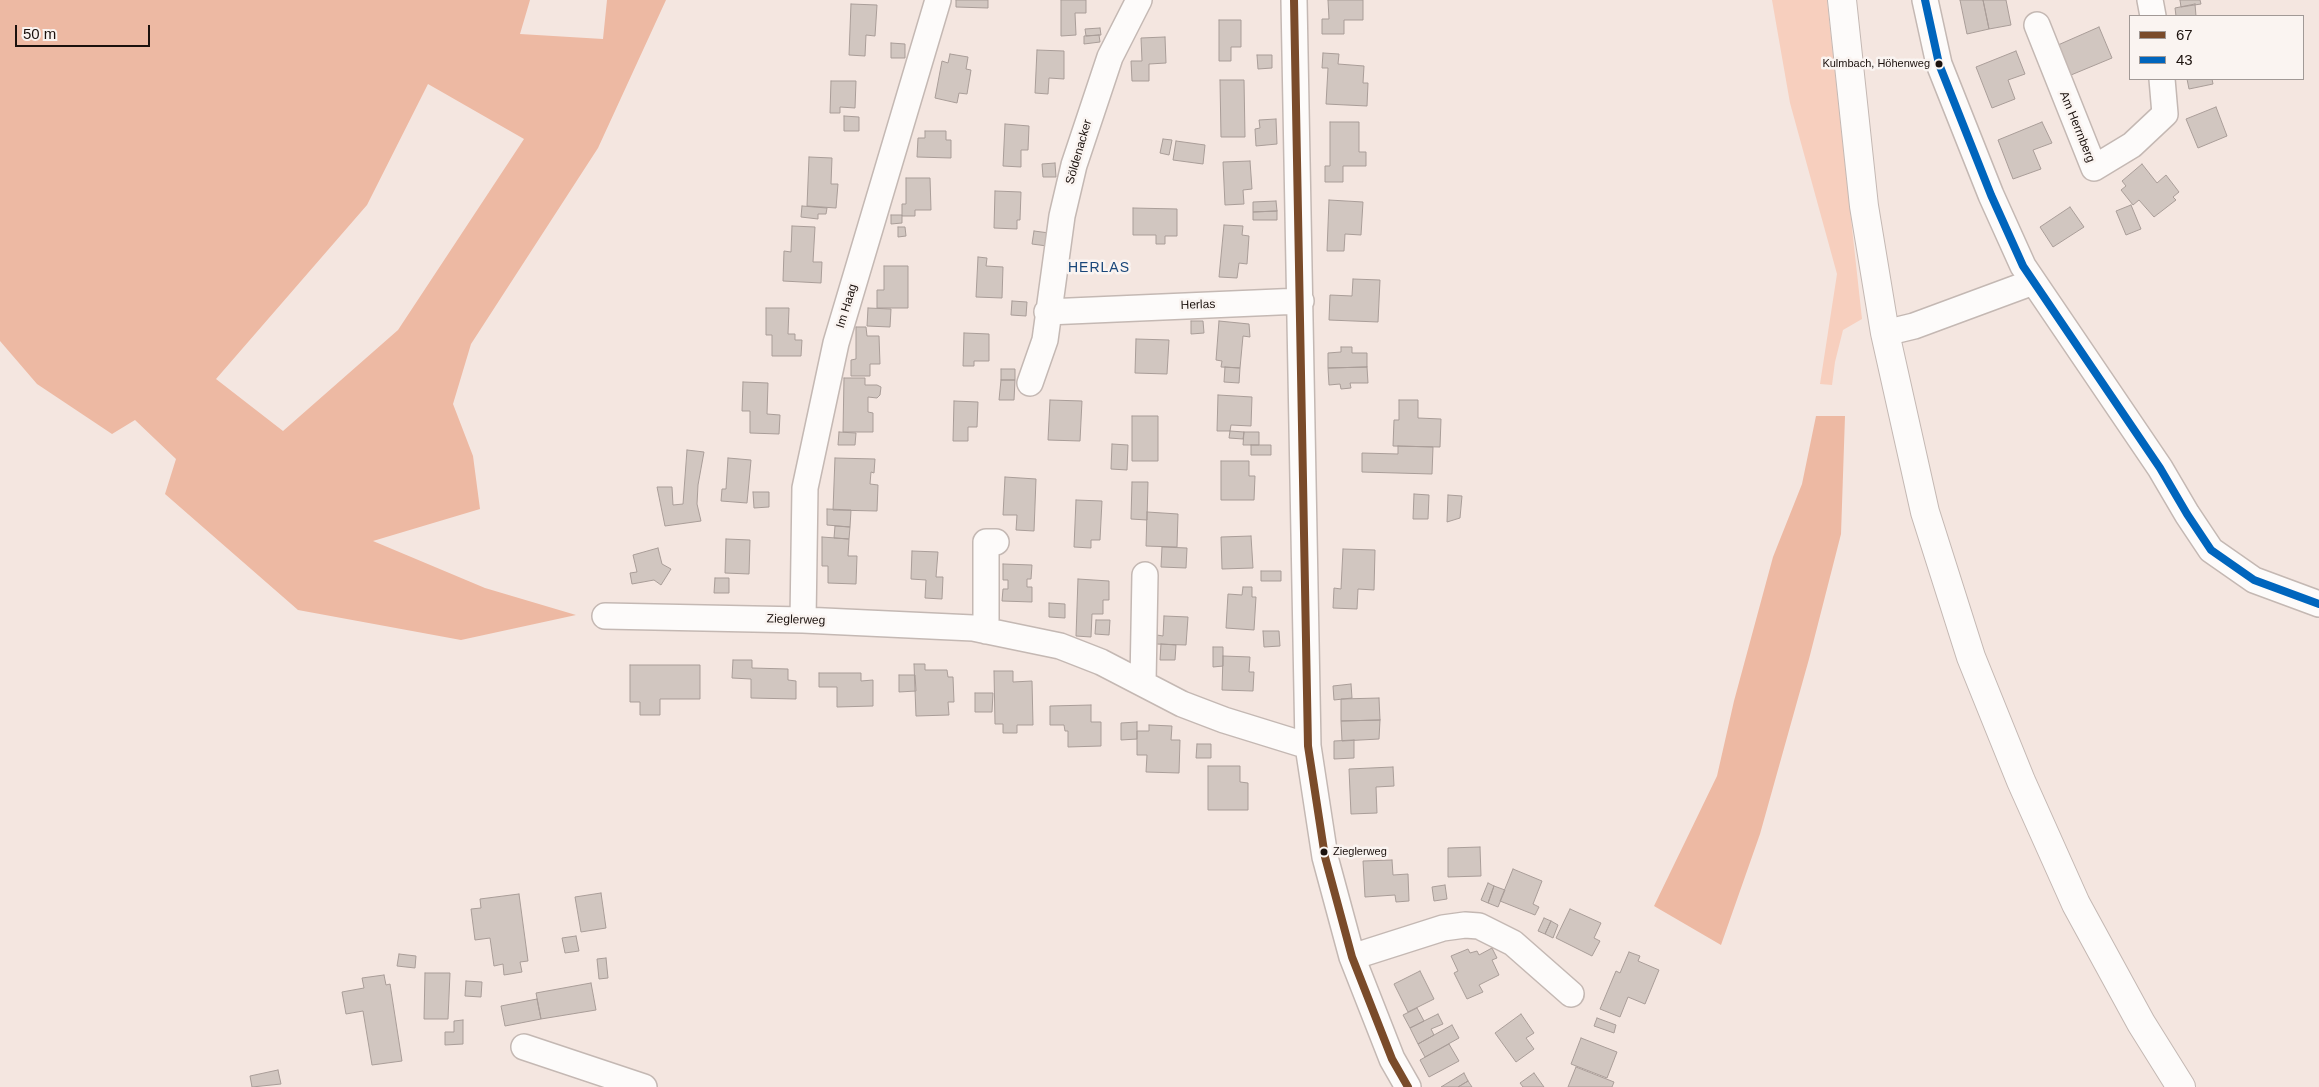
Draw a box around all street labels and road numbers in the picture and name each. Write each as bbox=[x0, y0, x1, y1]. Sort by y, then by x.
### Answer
street label: Am Herrnberg bbox=[2056, 89, 2098, 165]
street label: Söldenacker bbox=[1063, 118, 1095, 186]
street label: Im Haag bbox=[833, 282, 861, 330]
street label: Herlas bbox=[1180, 297, 1216, 313]
street label: Zieglerweg bbox=[766, 612, 826, 628]

